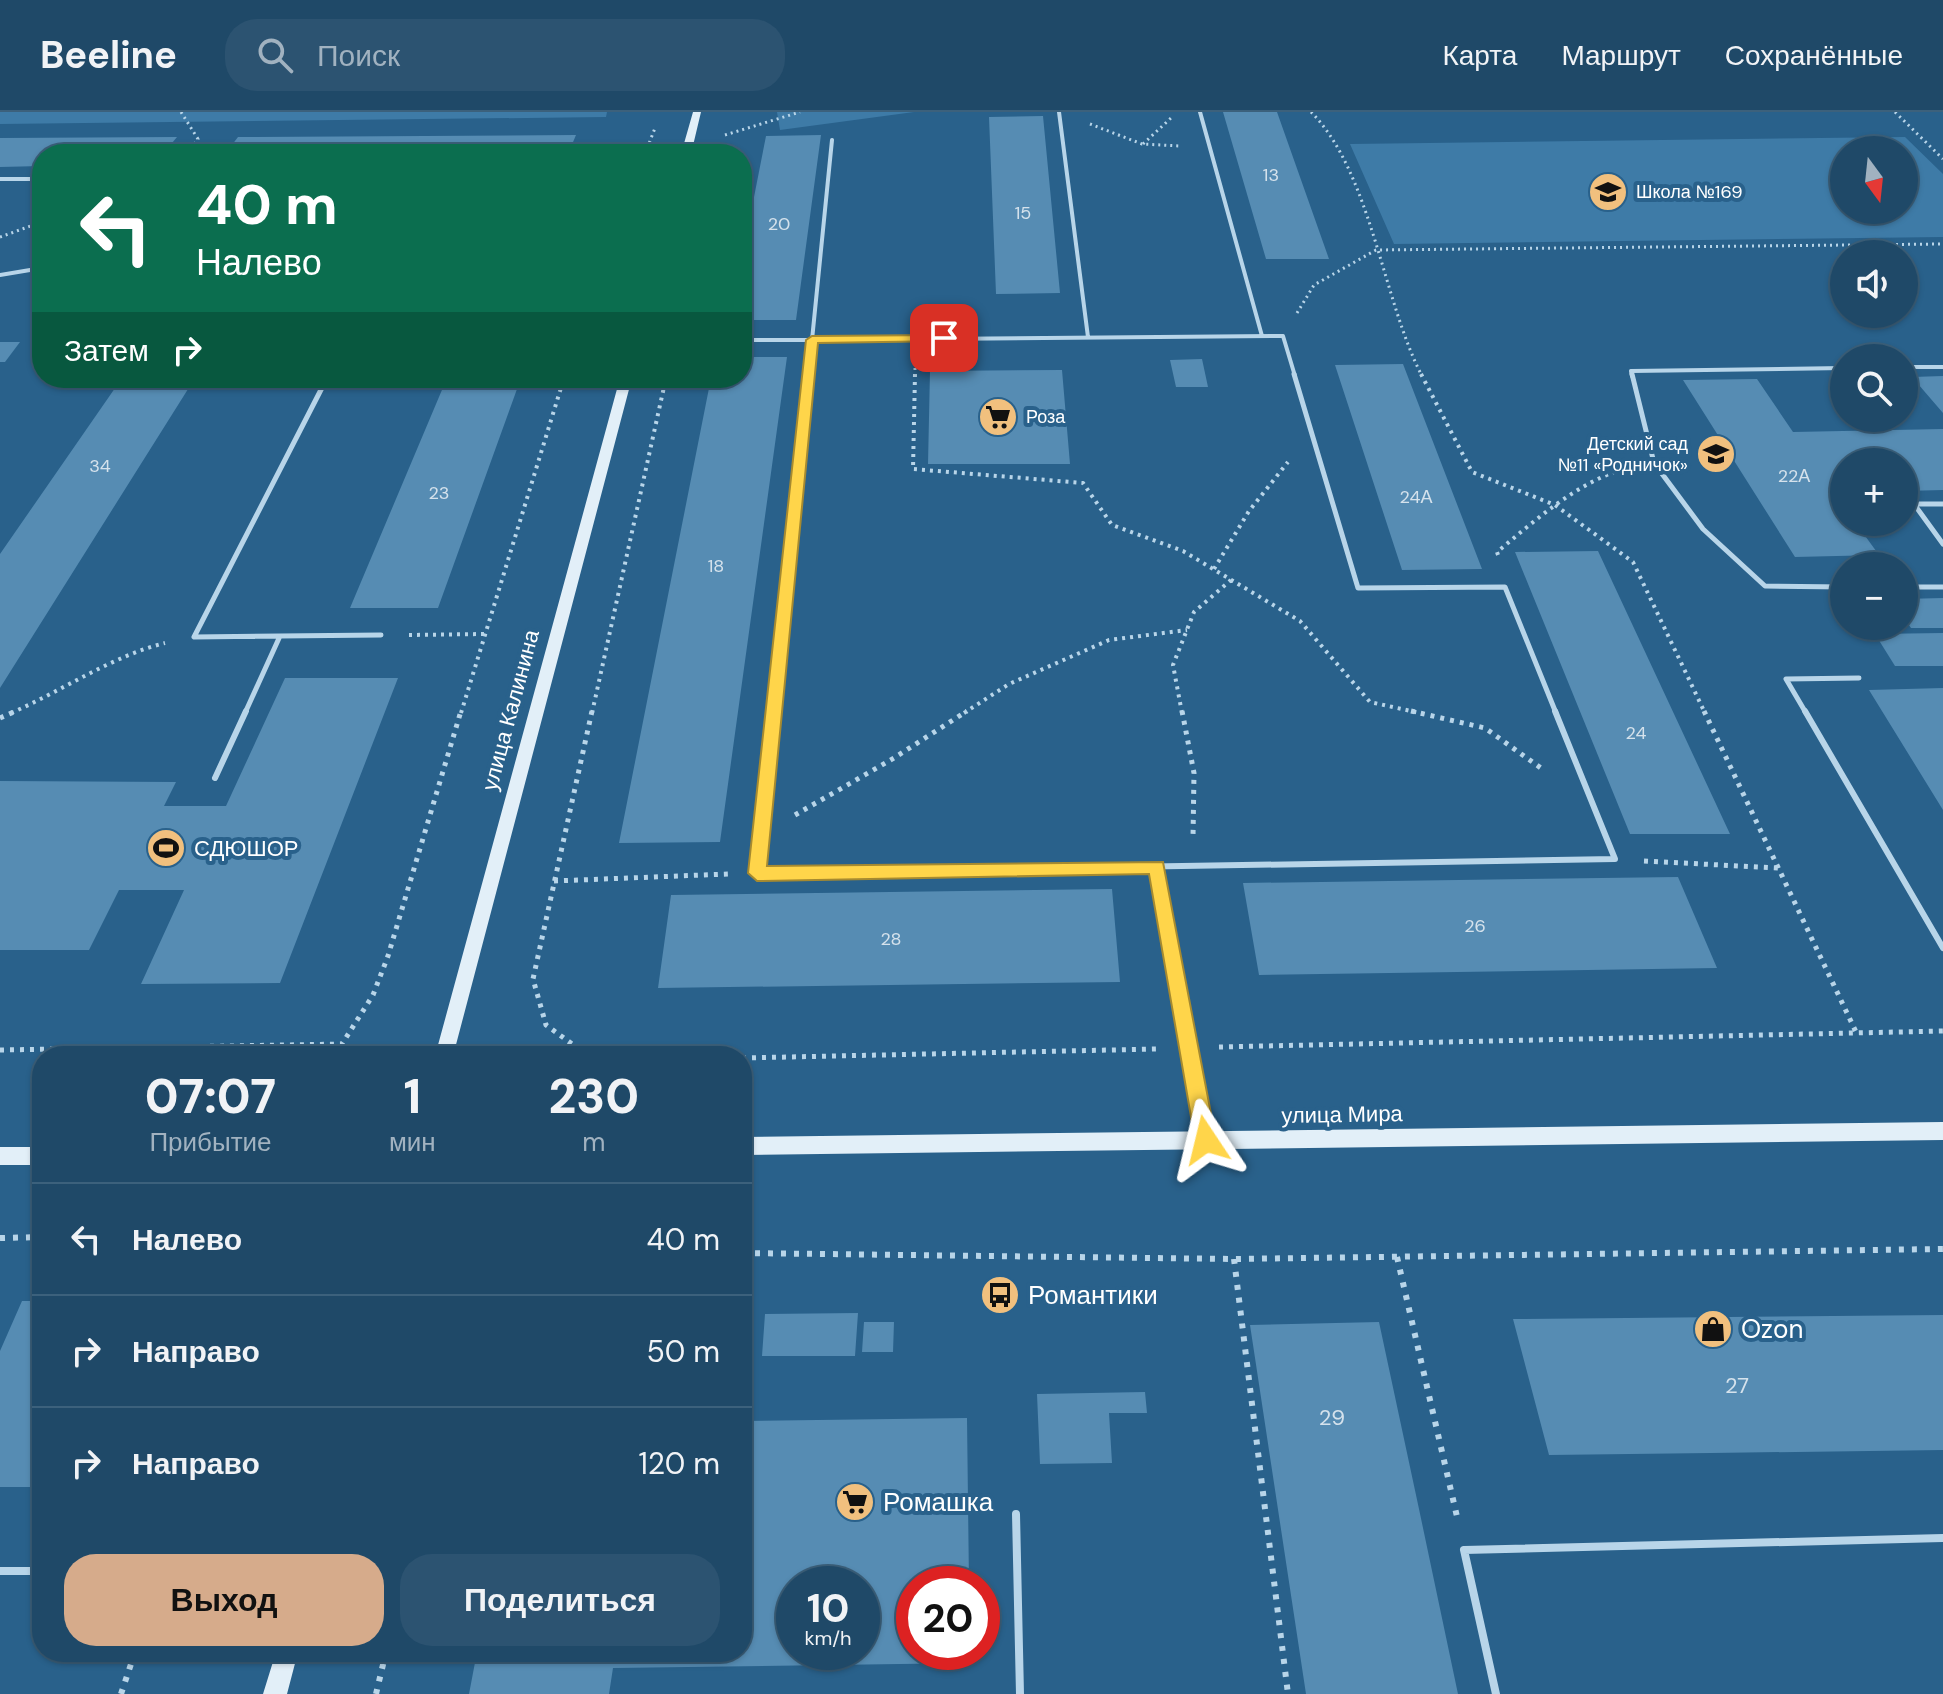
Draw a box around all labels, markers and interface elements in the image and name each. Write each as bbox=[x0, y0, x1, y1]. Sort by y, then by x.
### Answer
search box bbox=[225, 19, 785, 91]
text: Beeline bbox=[40, 30, 177, 80]
icon: search bbox=[253, 33, 297, 77]
text: Поиск bbox=[317, 36, 400, 75]
text: Карта bbox=[1442, 37, 1517, 74]
text: Маршрут bbox=[1561, 37, 1681, 74]
text: Сохранённые bbox=[1725, 37, 1903, 74]
north arrow bbox=[1830, 136, 1918, 224]
map controls bbox=[1830, 136, 1918, 640]
house number: 13 bbox=[1263, 163, 1279, 187]
text: 40 m bbox=[196, 168, 338, 241]
school or university icon: Школа №169 bbox=[1587, 171, 1629, 213]
icon: left bbox=[64, 176, 168, 280]
place label: Школа №169 bbox=[1636, 180, 1743, 204]
house number: 15 bbox=[1015, 201, 1031, 225]
house number: 20 bbox=[768, 212, 790, 236]
text: Налево bbox=[196, 239, 322, 286]
button: sound bbox=[1830, 240, 1918, 328]
pin bbox=[910, 304, 978, 372]
icon: arrive bbox=[922, 316, 966, 360]
icon: right bbox=[165, 328, 209, 372]
text: Затем bbox=[64, 331, 149, 370]
button: search bbox=[1830, 344, 1918, 432]
supermarket icon: Роза bbox=[977, 396, 1019, 438]
place label: Роза bbox=[1026, 405, 1066, 429]
place label: Детский сад №11 «Родничок» bbox=[1558, 432, 1688, 477]
school or university icon: Детский сад №11 «Родничок» bbox=[1695, 433, 1737, 475]
button: + bbox=[1830, 448, 1918, 536]
house number: 34 bbox=[89, 454, 111, 478]
house number: 22А bbox=[1778, 464, 1810, 488]
house number: 23 bbox=[428, 481, 450, 505]
house number: 24А bbox=[1400, 485, 1433, 509]
button: − bbox=[1830, 552, 1918, 640]
house number: 18 bbox=[708, 554, 724, 578]
street label: улица Калинина bbox=[475, 626, 546, 794]
house number: 24 bbox=[1626, 721, 1647, 745]
sports icon: СДЮШОР bbox=[145, 827, 187, 869]
place label: СДЮШОР bbox=[194, 834, 298, 863]
house number: 26 bbox=[1464, 914, 1486, 938]
house number: 28 bbox=[880, 927, 902, 951]
text: 07:07 bbox=[145, 1065, 276, 1128]
text: 1 bbox=[403, 1065, 421, 1128]
text: 230 bbox=[549, 1065, 639, 1128]
position arrow bbox=[1164, 1098, 1248, 1182]
street label: улица Мира bbox=[1281, 1099, 1404, 1130]
text: Прибытие bbox=[149, 1125, 272, 1159]
text: мин bbox=[389, 1125, 436, 1159]
text: m bbox=[582, 1125, 605, 1159]
icon: left bbox=[64, 1217, 108, 1261]
text: Налево bbox=[132, 1220, 242, 1259]
text: 40 m bbox=[647, 1220, 720, 1259]
bus stop icon: Романтики bbox=[979, 1274, 1021, 1316]
place label: Романтики bbox=[1028, 1278, 1158, 1312]
shop icon: Ozon bbox=[1692, 1308, 1734, 1350]
place label: Ozon bbox=[1741, 1312, 1803, 1346]
icon: right bbox=[64, 1329, 108, 1373]
text: Направо bbox=[132, 1332, 260, 1371]
text: 50 m bbox=[646, 1332, 720, 1371]
house number: 27 bbox=[1725, 1371, 1749, 1400]
house number: 29 bbox=[1319, 1403, 1345, 1432]
icon: right bbox=[64, 1441, 108, 1485]
text: Направо bbox=[132, 1444, 260, 1483]
text: 120 m bbox=[638, 1444, 720, 1483]
supermarket icon: Ромашка bbox=[834, 1481, 876, 1523]
place label: Ромашка bbox=[883, 1485, 994, 1519]
button: Выход bbox=[64, 1554, 384, 1646]
button: Поделиться bbox=[400, 1554, 720, 1646]
speed limit sign: 20 bbox=[896, 1566, 1000, 1670]
text: 10 bbox=[807, 1582, 849, 1634]
text: km/h bbox=[804, 1625, 852, 1651]

